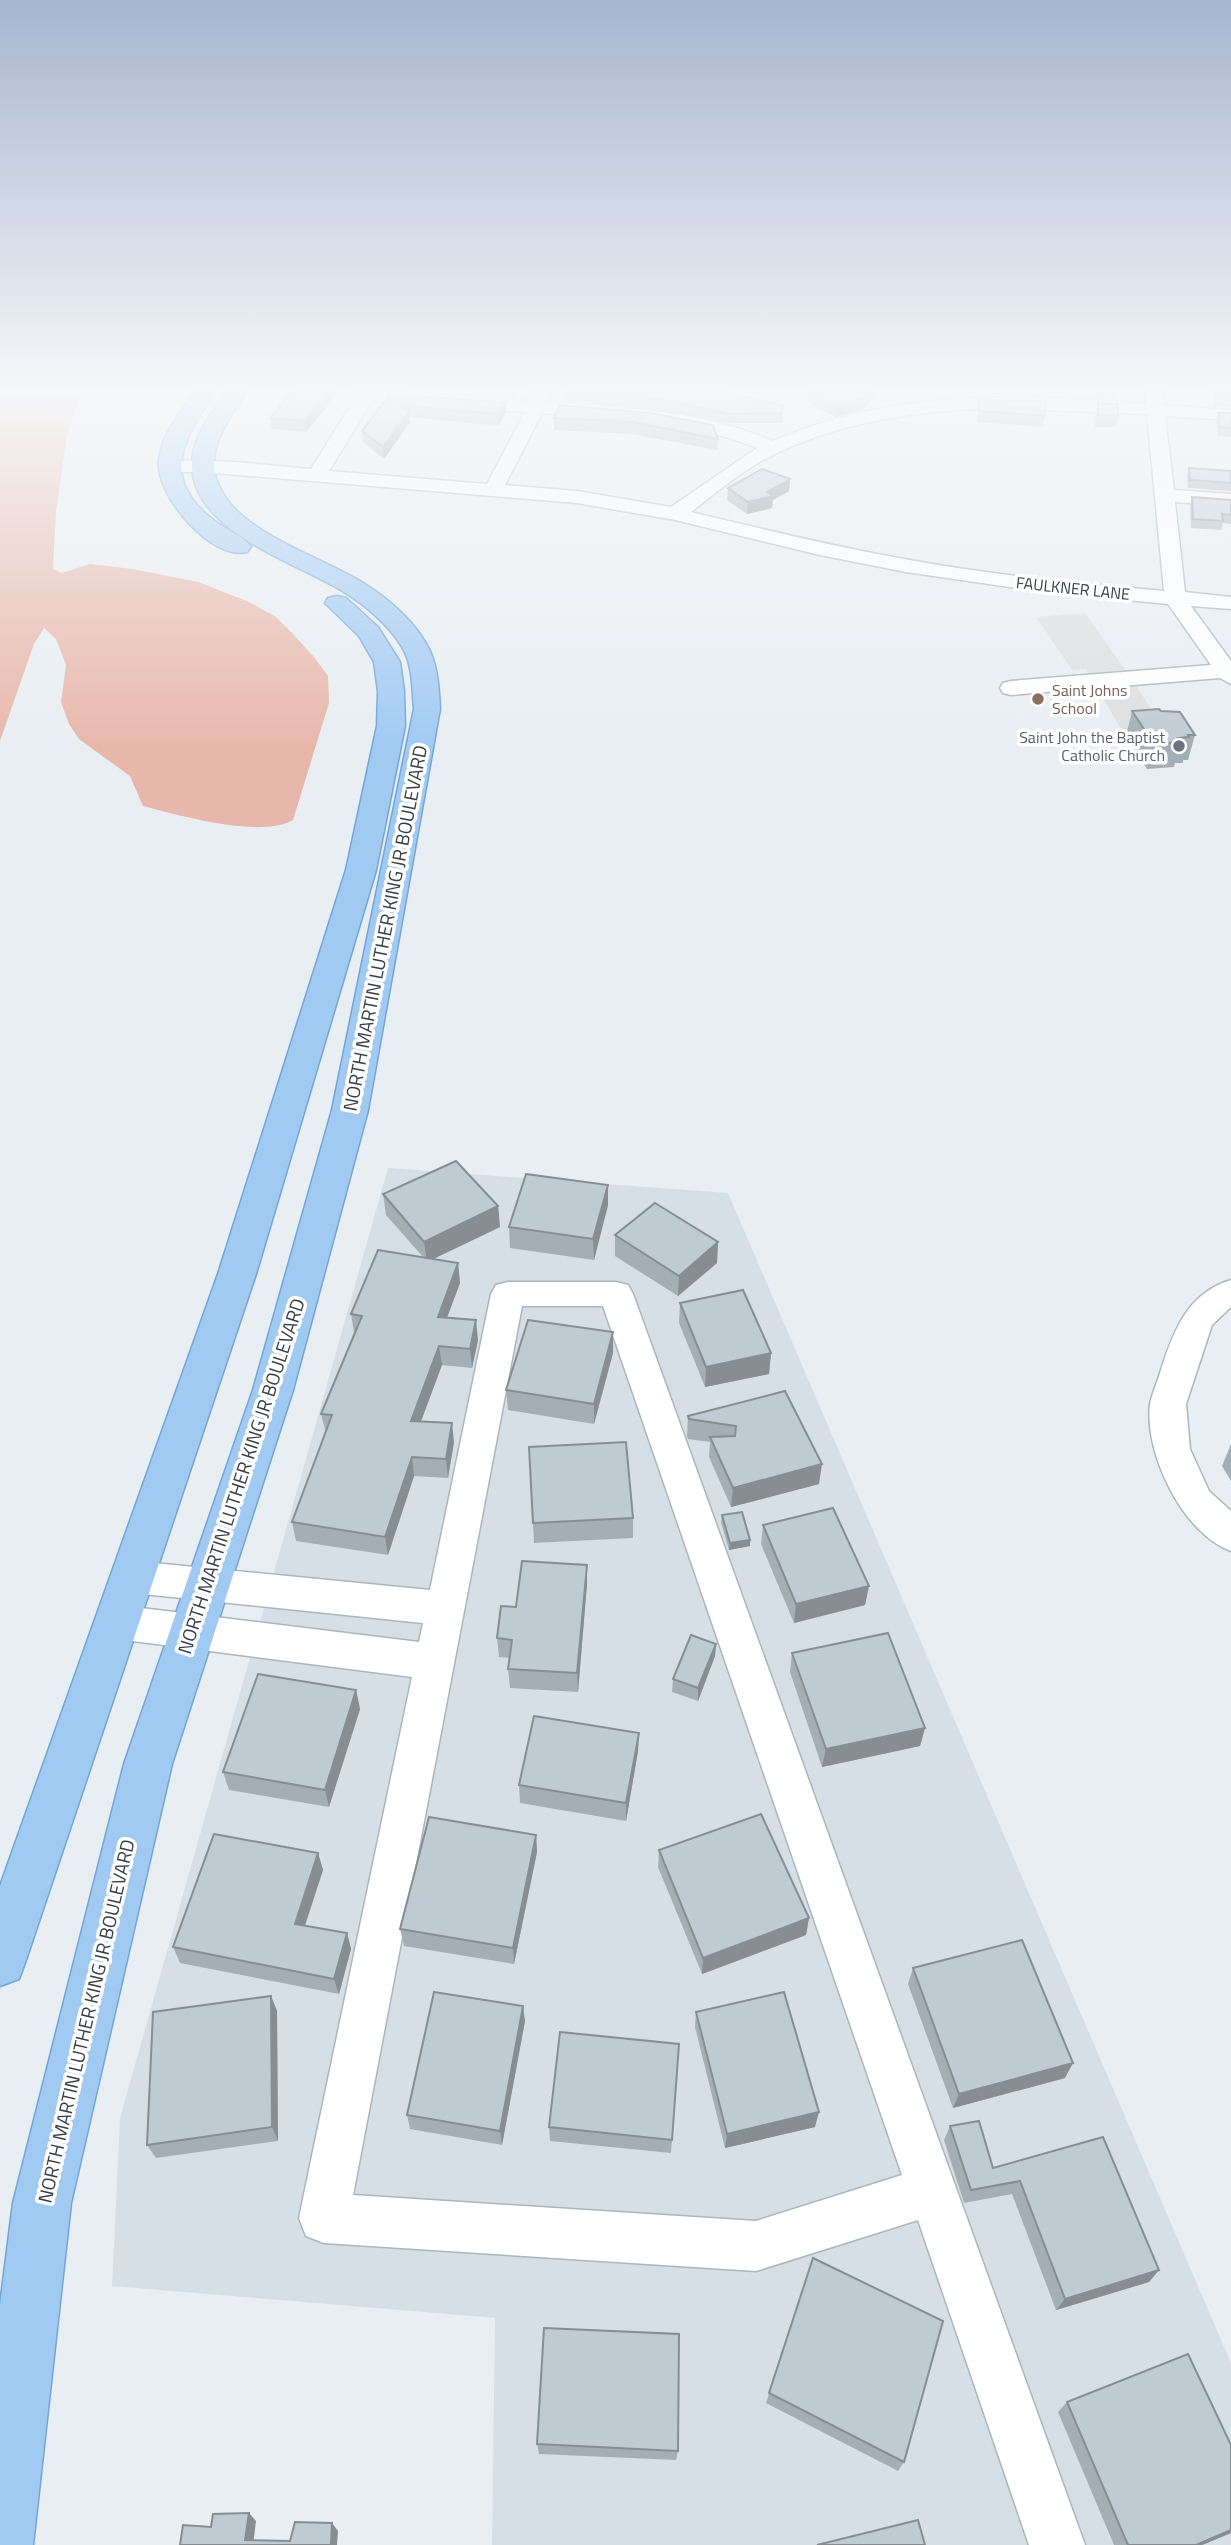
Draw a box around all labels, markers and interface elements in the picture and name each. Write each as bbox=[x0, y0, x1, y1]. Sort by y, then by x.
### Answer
street label: FAULKNER LANE bbox=[1015, 570, 1131, 606]
place label: Saint Johns School bbox=[1052, 678, 1128, 720]
marker: Saint Johns School bbox=[1030, 691, 1046, 707]
place label: Saint John the Baptist Catholic Church bbox=[1019, 725, 1165, 767]
marker: Saint John the Baptist Catholic Church bbox=[1171, 738, 1187, 754]
street label: NORTH MARTIN LUTHER KING JR BOULEVARD bbox=[335, 742, 434, 1113]
street label: NORTH MARTIN LUTHER KING JR BOULEVARD bbox=[169, 1294, 312, 1657]
street label: NORTH MARTIN LUTHER KING JR BOULEVARD bbox=[30, 1836, 142, 2205]

